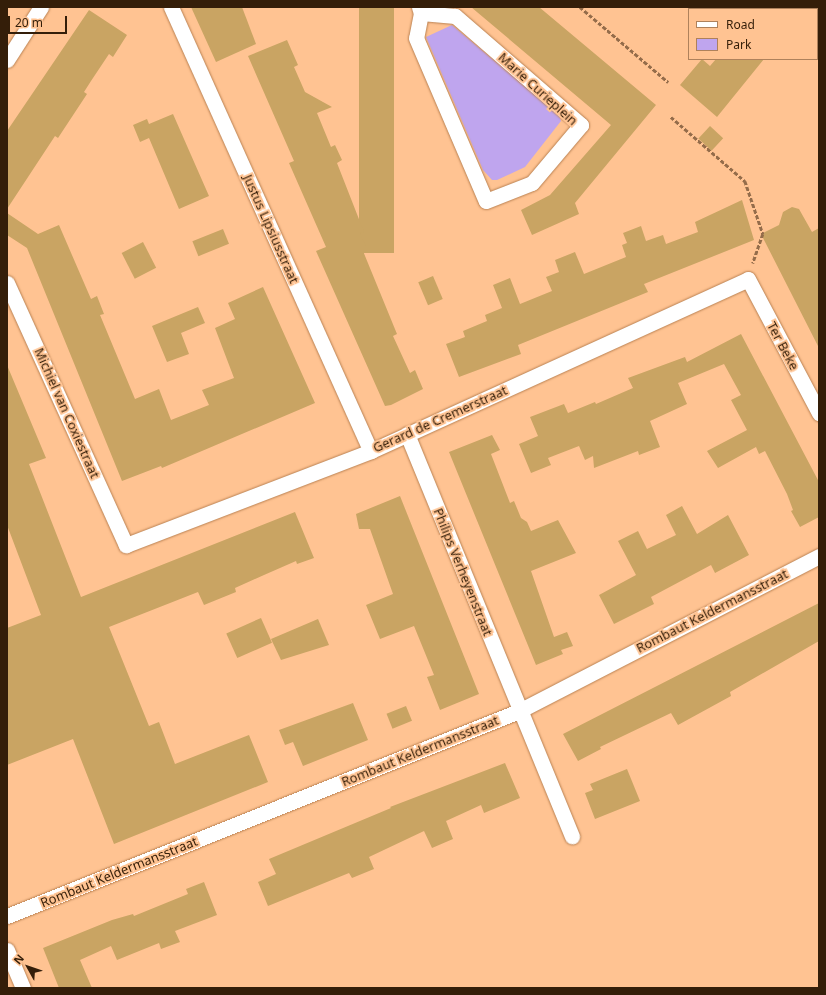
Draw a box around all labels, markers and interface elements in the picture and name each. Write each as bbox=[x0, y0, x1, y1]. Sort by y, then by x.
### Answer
scale bar bbox=[10, 8, 69, 34]
legend bbox=[688, 8, 818, 60]
text: 20 m bbox=[15, 14, 43, 31]
text: Road bbox=[726, 16, 755, 33]
text: Park bbox=[726, 36, 751, 53]
street label: Marie Curieplein bbox=[495, 49, 581, 129]
street label: Justus Lipsiusstraat bbox=[240, 172, 302, 286]
street label: Ter Beke bbox=[764, 319, 802, 373]
street label: Michiel van Coxiestraat bbox=[31, 345, 103, 481]
street label: Gerard de Cremerstraat bbox=[370, 382, 510, 456]
street label: Philips Verheyenstraat bbox=[430, 506, 496, 638]
street label: Rombaut Keldermansstraat bbox=[634, 566, 790, 656]
street label: Rombaut Keldermansstraat bbox=[339, 712, 501, 790]
street label: Rombaut Keldermansstraat bbox=[38, 833, 200, 911]
north arrow bbox=[8, 947, 48, 987]
text: N bbox=[10, 951, 27, 967]

